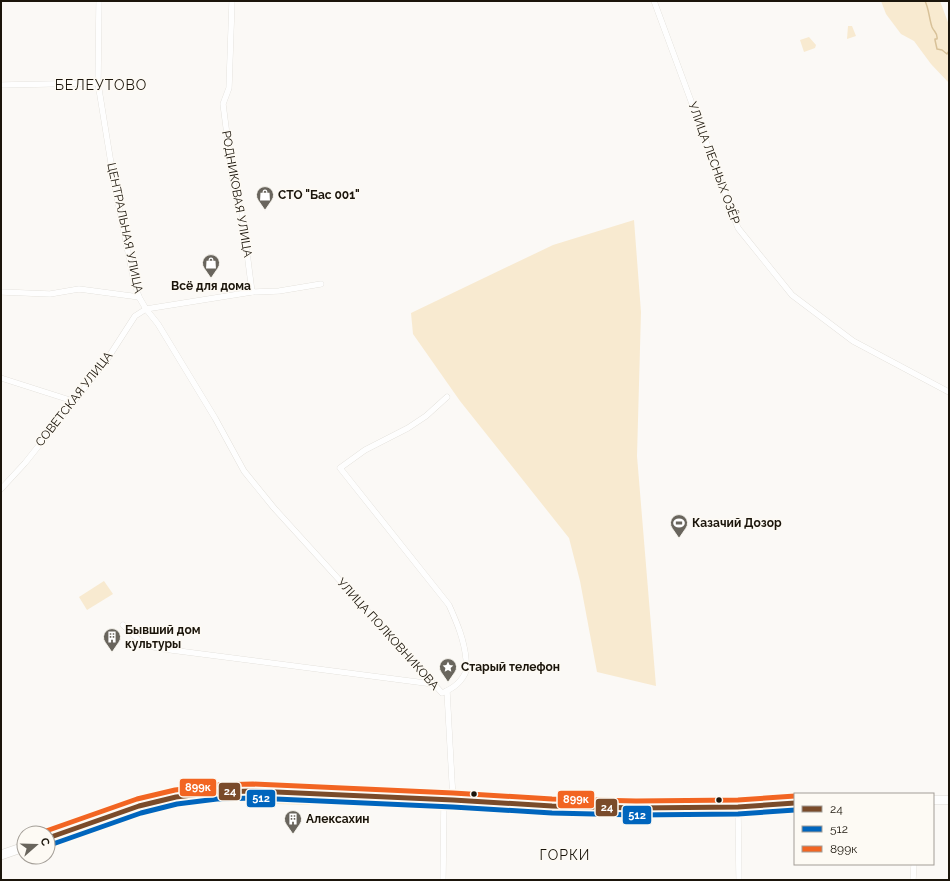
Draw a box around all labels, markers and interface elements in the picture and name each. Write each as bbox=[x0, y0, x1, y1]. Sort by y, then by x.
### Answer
district label: БЕЛЕУТОВО bbox=[55, 77, 147, 93]
street label: УЛИЦА ЛЕСНЫХ ОЗЁР bbox=[685, 100, 743, 226]
street label: РОДНИКОВАЯ УЛИЦА bbox=[219, 130, 255, 258]
street label: ЦЕНТРАЛЬНАЯ УЛИЦА bbox=[104, 161, 146, 295]
shop icon: СТО "Бас 001" bbox=[255, 185, 275, 210]
place label: СТО "Бас 001" bbox=[278, 188, 360, 202]
shop icon: Всё для дома bbox=[201, 253, 221, 278]
place label: Всё для дома bbox=[171, 279, 251, 293]
street label: СОВЕТСКАЯ УЛИЦА bbox=[33, 349, 115, 449]
sports icon: Казачий Дозор bbox=[669, 513, 689, 538]
place label: Казачий Дозор bbox=[692, 516, 782, 530]
street label: УЛИЦА ПОЛКОВНИКОВА bbox=[334, 575, 442, 693]
place label: Бывший дом культуры bbox=[125, 623, 201, 651]
building icon: Бывший дом культуры bbox=[102, 627, 122, 652]
place icon: Старый телефон bbox=[438, 657, 458, 682]
place label: Старый телефон bbox=[461, 660, 560, 674]
line badge: 899к bbox=[179, 778, 217, 797]
text: 899к bbox=[185, 781, 212, 794]
line badge: 24 bbox=[218, 782, 241, 801]
text: 24 bbox=[224, 785, 236, 798]
line badge: 512 bbox=[246, 789, 276, 808]
unlabelled marker bbox=[469, 789, 479, 799]
line badge: 899к bbox=[557, 790, 595, 809]
text: 512 bbox=[252, 792, 270, 805]
text: 899к bbox=[563, 793, 590, 806]
legend bbox=[794, 793, 934, 865]
unlabelled marker bbox=[714, 795, 724, 805]
line badge: 24 bbox=[595, 798, 618, 817]
text: 24 bbox=[601, 801, 613, 814]
text: 24 bbox=[830, 802, 843, 816]
line badge: 512 bbox=[622, 805, 652, 825]
building icon: Алексахин bbox=[283, 809, 303, 834]
text: 512 bbox=[628, 809, 646, 822]
place label: Алексахин bbox=[306, 812, 370, 826]
text: 512 bbox=[830, 822, 848, 836]
north arrow bbox=[16, 825, 56, 865]
text: С bbox=[38, 836, 52, 848]
text: 899к bbox=[830, 842, 857, 856]
district label: ГОРКИ bbox=[540, 847, 590, 863]

